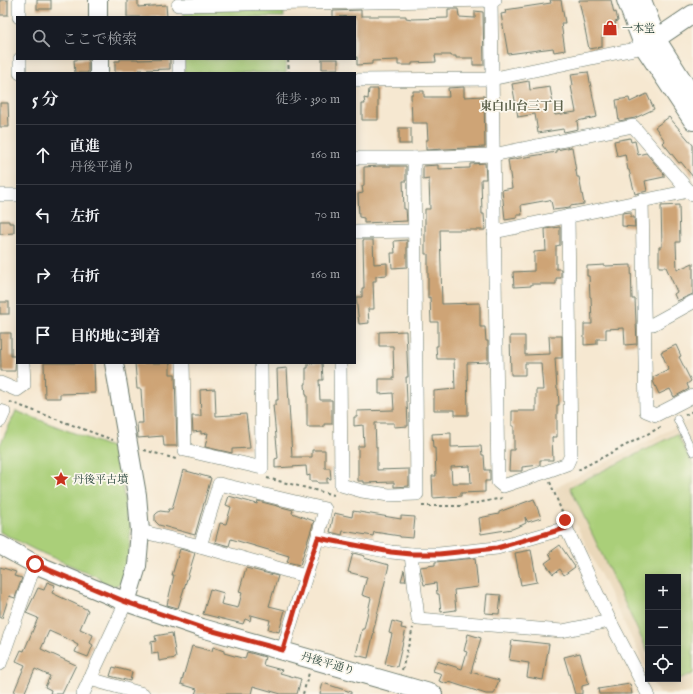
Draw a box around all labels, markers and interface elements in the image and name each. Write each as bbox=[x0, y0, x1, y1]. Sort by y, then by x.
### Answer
search box bbox=[16, 16, 356, 60]
shop icon: 一本堂 bbox=[601, 19, 619, 37]
place label: 一本堂 bbox=[622, 22, 655, 36]
icon: search bbox=[30, 27, 52, 49]
text: ここで検索 bbox=[62, 30, 137, 49]
text: 5 分 bbox=[32, 90, 59, 111]
text: 徒歩 · 390 m bbox=[276, 91, 340, 108]
district label: 東白山台三丁目 bbox=[480, 99, 564, 114]
text: 直進 bbox=[70, 137, 100, 156]
icon: ahead bbox=[32, 144, 54, 166]
text: 160 m bbox=[310, 146, 340, 163]
text: 丹後平通り bbox=[70, 159, 135, 176]
icon: left bbox=[32, 204, 54, 226]
text: 70 m bbox=[315, 206, 340, 223]
text: 左折 bbox=[70, 207, 100, 226]
icon: right bbox=[32, 264, 54, 286]
text: 160 m bbox=[310, 266, 340, 283]
text: 右折 bbox=[70, 267, 100, 286]
icon: arrive bbox=[32, 324, 54, 346]
text: 目的地に到着 bbox=[70, 327, 160, 346]
place icon: 丹後平古墳 bbox=[52, 470, 70, 488]
place label: 丹後平古墳 bbox=[73, 473, 128, 487]
route end bbox=[556, 511, 574, 529]
route start bbox=[26, 555, 44, 573]
map controls bbox=[645, 574, 681, 682]
button: + bbox=[645, 574, 681, 610]
button: − bbox=[645, 610, 681, 646]
button: locate bbox=[645, 646, 681, 682]
street label: 丹後平通り bbox=[299, 650, 356, 678]

